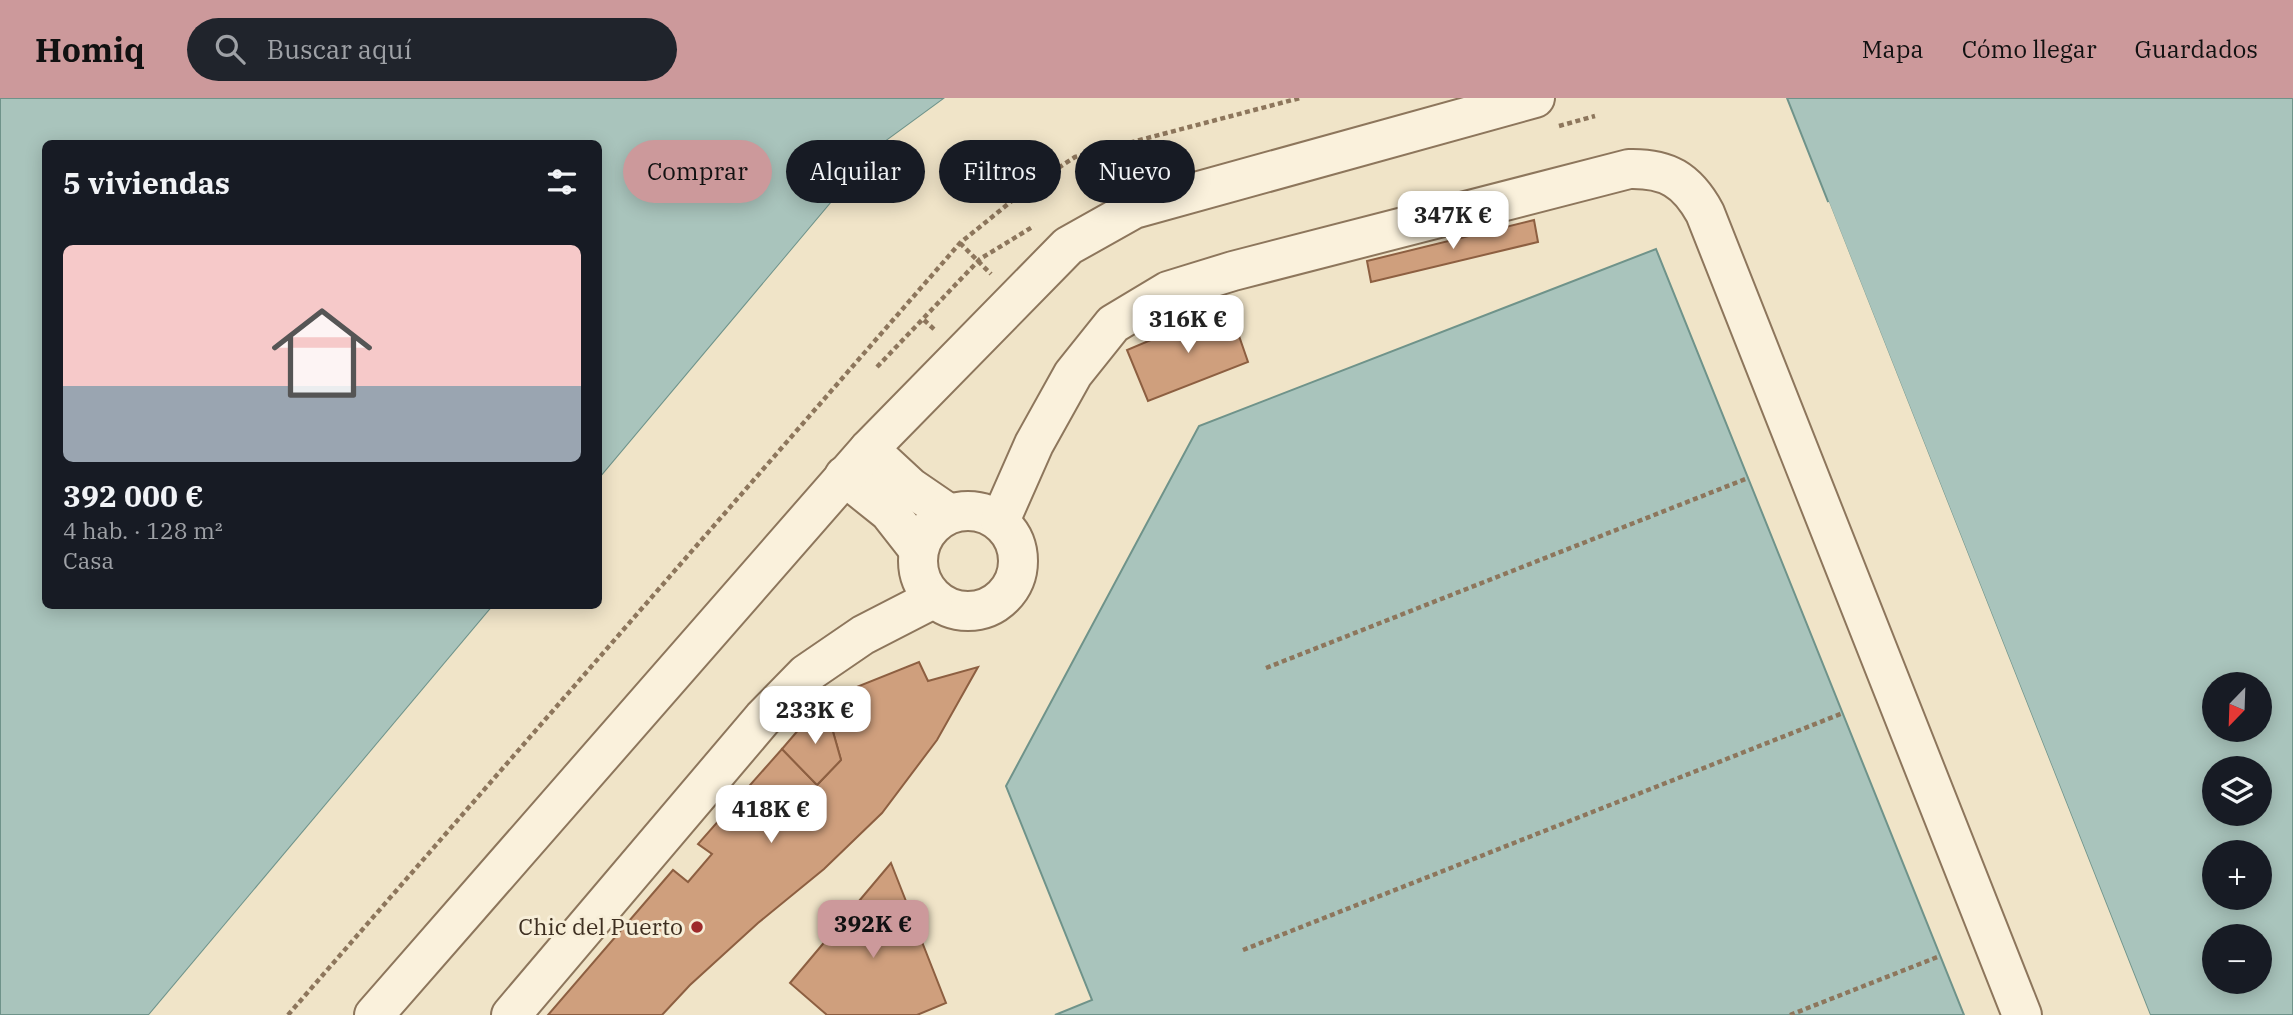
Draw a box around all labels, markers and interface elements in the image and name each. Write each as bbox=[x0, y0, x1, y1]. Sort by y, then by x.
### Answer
search box bbox=[187, 18, 677, 81]
text: Homiq bbox=[35, 28, 145, 71]
icon: search bbox=[211, 30, 249, 68]
text: Buscar aquí bbox=[267, 32, 412, 66]
text: Mapa bbox=[1862, 33, 1924, 65]
text: Cómo llegar bbox=[1962, 33, 2097, 65]
text: Guardados bbox=[2135, 33, 2258, 65]
chip: Comprar bbox=[623, 140, 772, 203]
chip: Alquilar bbox=[786, 140, 925, 203]
chip: Filtros bbox=[939, 140, 1061, 203]
chip: Nuevo bbox=[1075, 140, 1195, 203]
text: 5 viviendas bbox=[63, 163, 230, 202]
icon: filters bbox=[543, 163, 581, 201]
pin: 347K € bbox=[1396, 192, 1510, 251]
text: 347K € bbox=[1414, 199, 1492, 229]
icon: home bbox=[259, 290, 385, 416]
pin: 316K € bbox=[1131, 296, 1245, 355]
text: 316K € bbox=[1149, 303, 1227, 333]
text: 392 000 € bbox=[63, 476, 204, 515]
text: 4 hab. · 128 m² bbox=[63, 515, 223, 545]
text: Casa bbox=[63, 545, 114, 575]
north arrow bbox=[2202, 672, 2272, 742]
map controls bbox=[2202, 672, 2272, 994]
pin: 233K € bbox=[758, 686, 872, 746]
text: 233K € bbox=[776, 694, 854, 724]
button: layers bbox=[2202, 756, 2272, 826]
pin: 418K € bbox=[714, 786, 828, 845]
text: 418K € bbox=[732, 793, 810, 823]
button: + bbox=[2202, 840, 2272, 910]
pin: 392K € bbox=[816, 900, 930, 960]
text: 392K € bbox=[834, 908, 912, 938]
place label: Chic del Puerto bbox=[518, 911, 683, 941]
marker: Chic del Puerto bbox=[689, 919, 705, 935]
button: − bbox=[2202, 924, 2272, 994]

